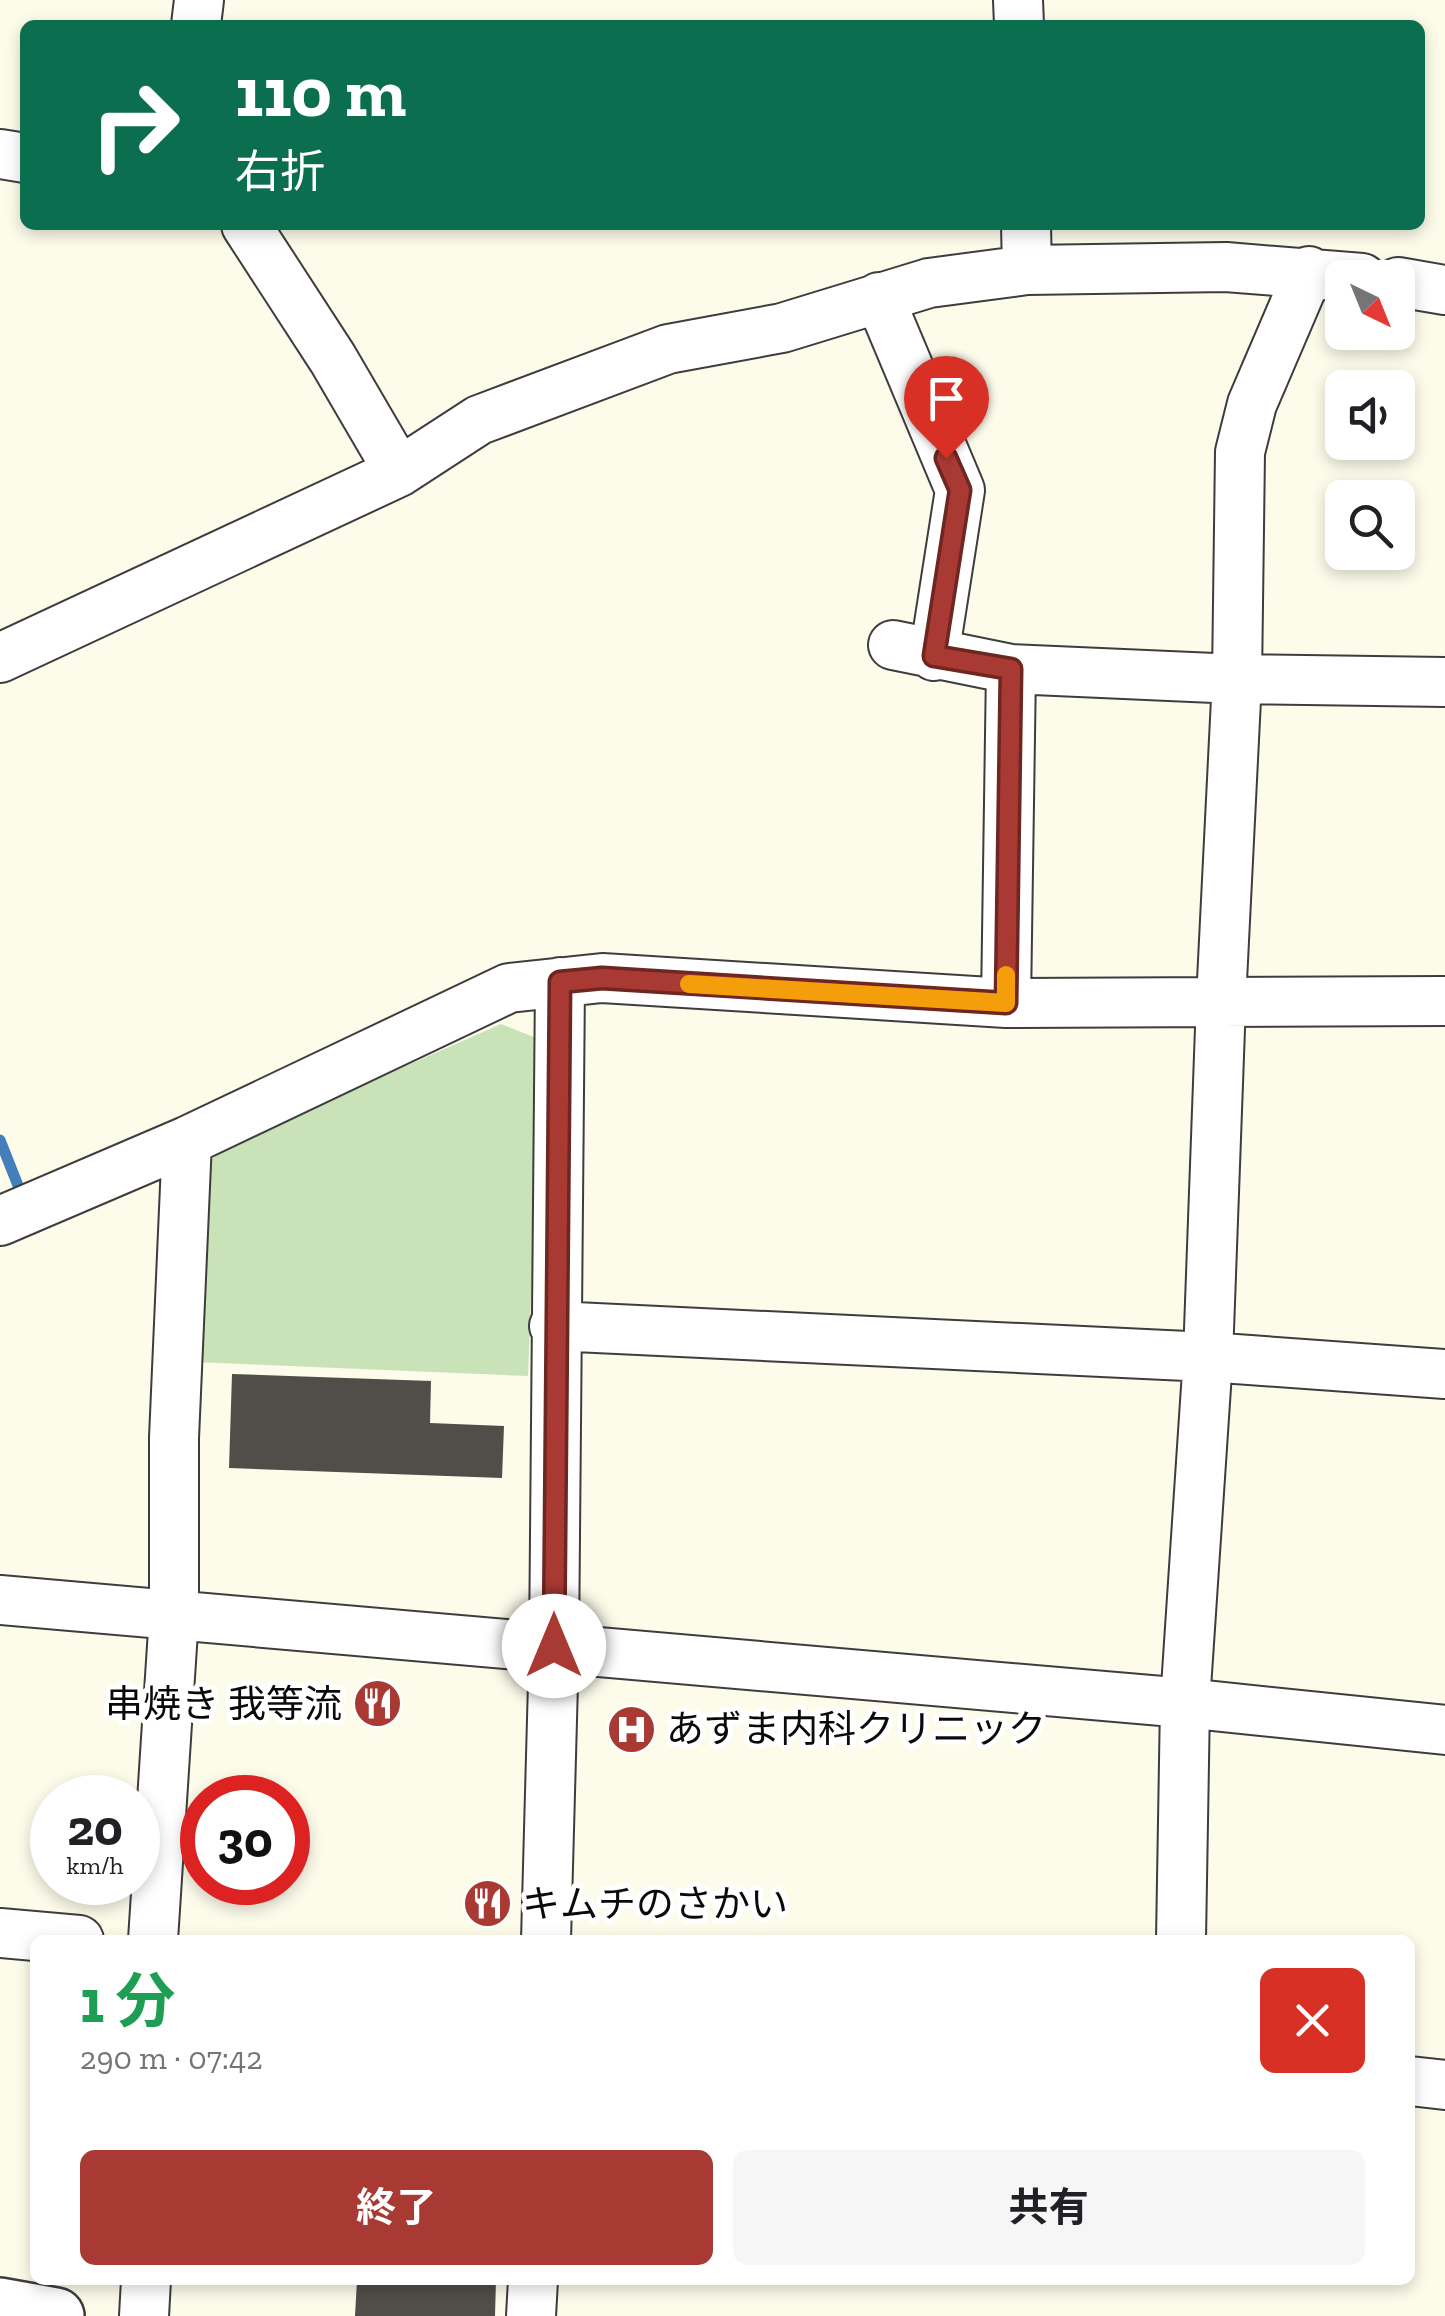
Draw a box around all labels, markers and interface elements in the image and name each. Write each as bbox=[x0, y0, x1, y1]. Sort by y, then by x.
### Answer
text: 110 m bbox=[235, 50, 406, 134]
icon: right bbox=[70, 60, 200, 190]
text: 右折 bbox=[235, 145, 325, 199]
north arrow bbox=[1325, 260, 1415, 350]
map controls bbox=[1325, 260, 1415, 570]
pin bbox=[904, 356, 989, 459]
button: sound bbox=[1325, 370, 1415, 460]
icon: arrive bbox=[919, 371, 974, 426]
button: search bbox=[1325, 480, 1415, 570]
position arrow bbox=[502, 1594, 606, 1698]
restaurant icon: 串焼き 我等流 bbox=[351, 1678, 403, 1730]
place label: 串焼き 我等流 bbox=[105, 1681, 342, 1727]
hospital icon: あずま内科クリニック bbox=[605, 1703, 657, 1755]
place label: あずま内科クリニック bbox=[666, 1706, 1046, 1752]
speed limit sign: 30 bbox=[180, 1775, 310, 1905]
text: 20 bbox=[67, 1798, 123, 1858]
text: km/h bbox=[66, 1850, 124, 1880]
restaurant icon: キムチのさかい bbox=[461, 1878, 513, 1930]
place label: キムチのさかい bbox=[522, 1881, 788, 1927]
text: 1 分 bbox=[80, 1965, 175, 2037]
button: close bbox=[1260, 1968, 1365, 2073]
text: 290 m · 07:42 bbox=[80, 2039, 263, 2077]
button: 終了 bbox=[80, 2150, 713, 2265]
button: 共有 bbox=[733, 2150, 1365, 2265]

